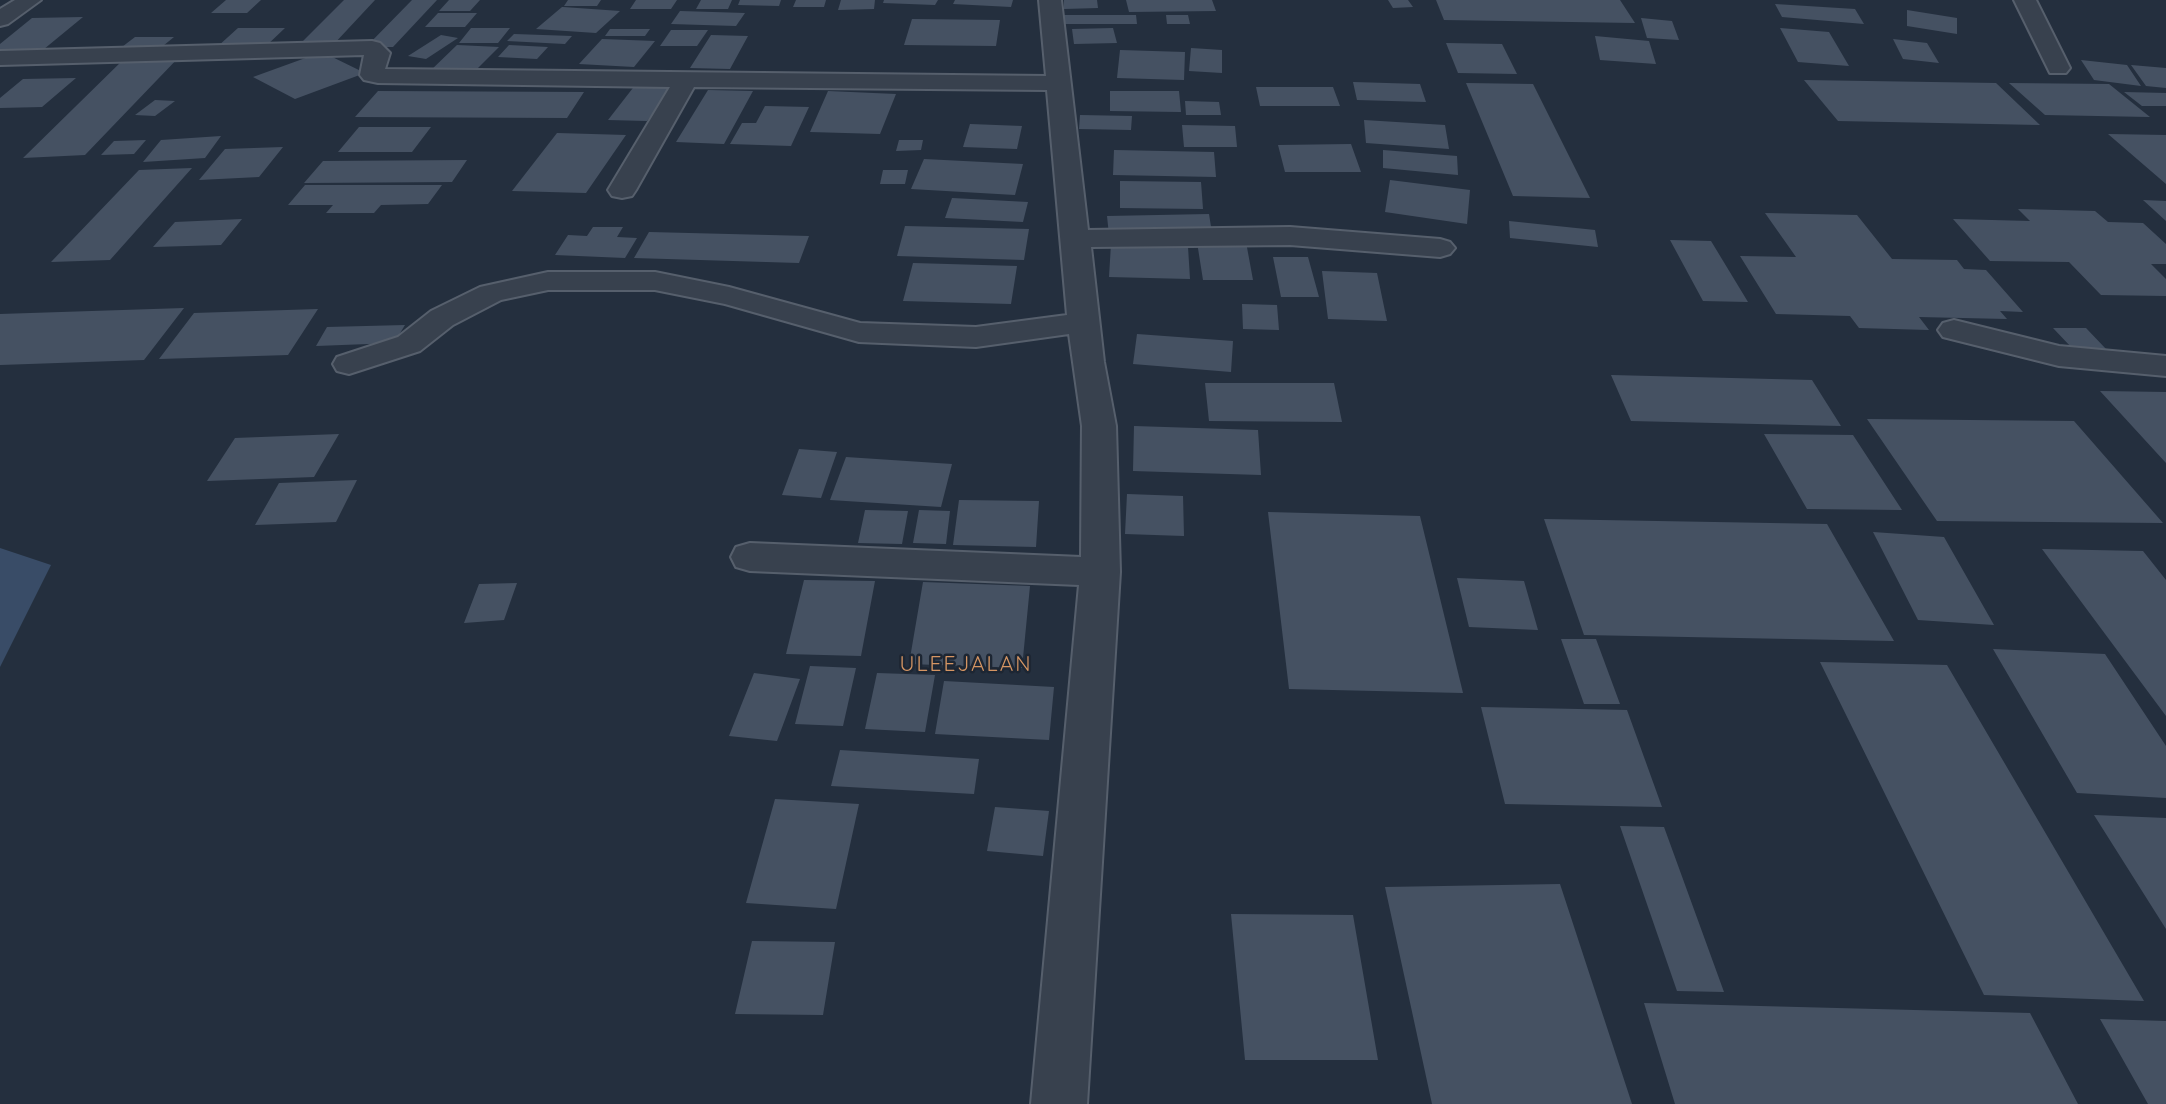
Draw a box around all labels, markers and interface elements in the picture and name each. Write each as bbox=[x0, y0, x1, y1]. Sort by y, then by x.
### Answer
district label: ULEEJALAN bbox=[901, 652, 1031, 678]

